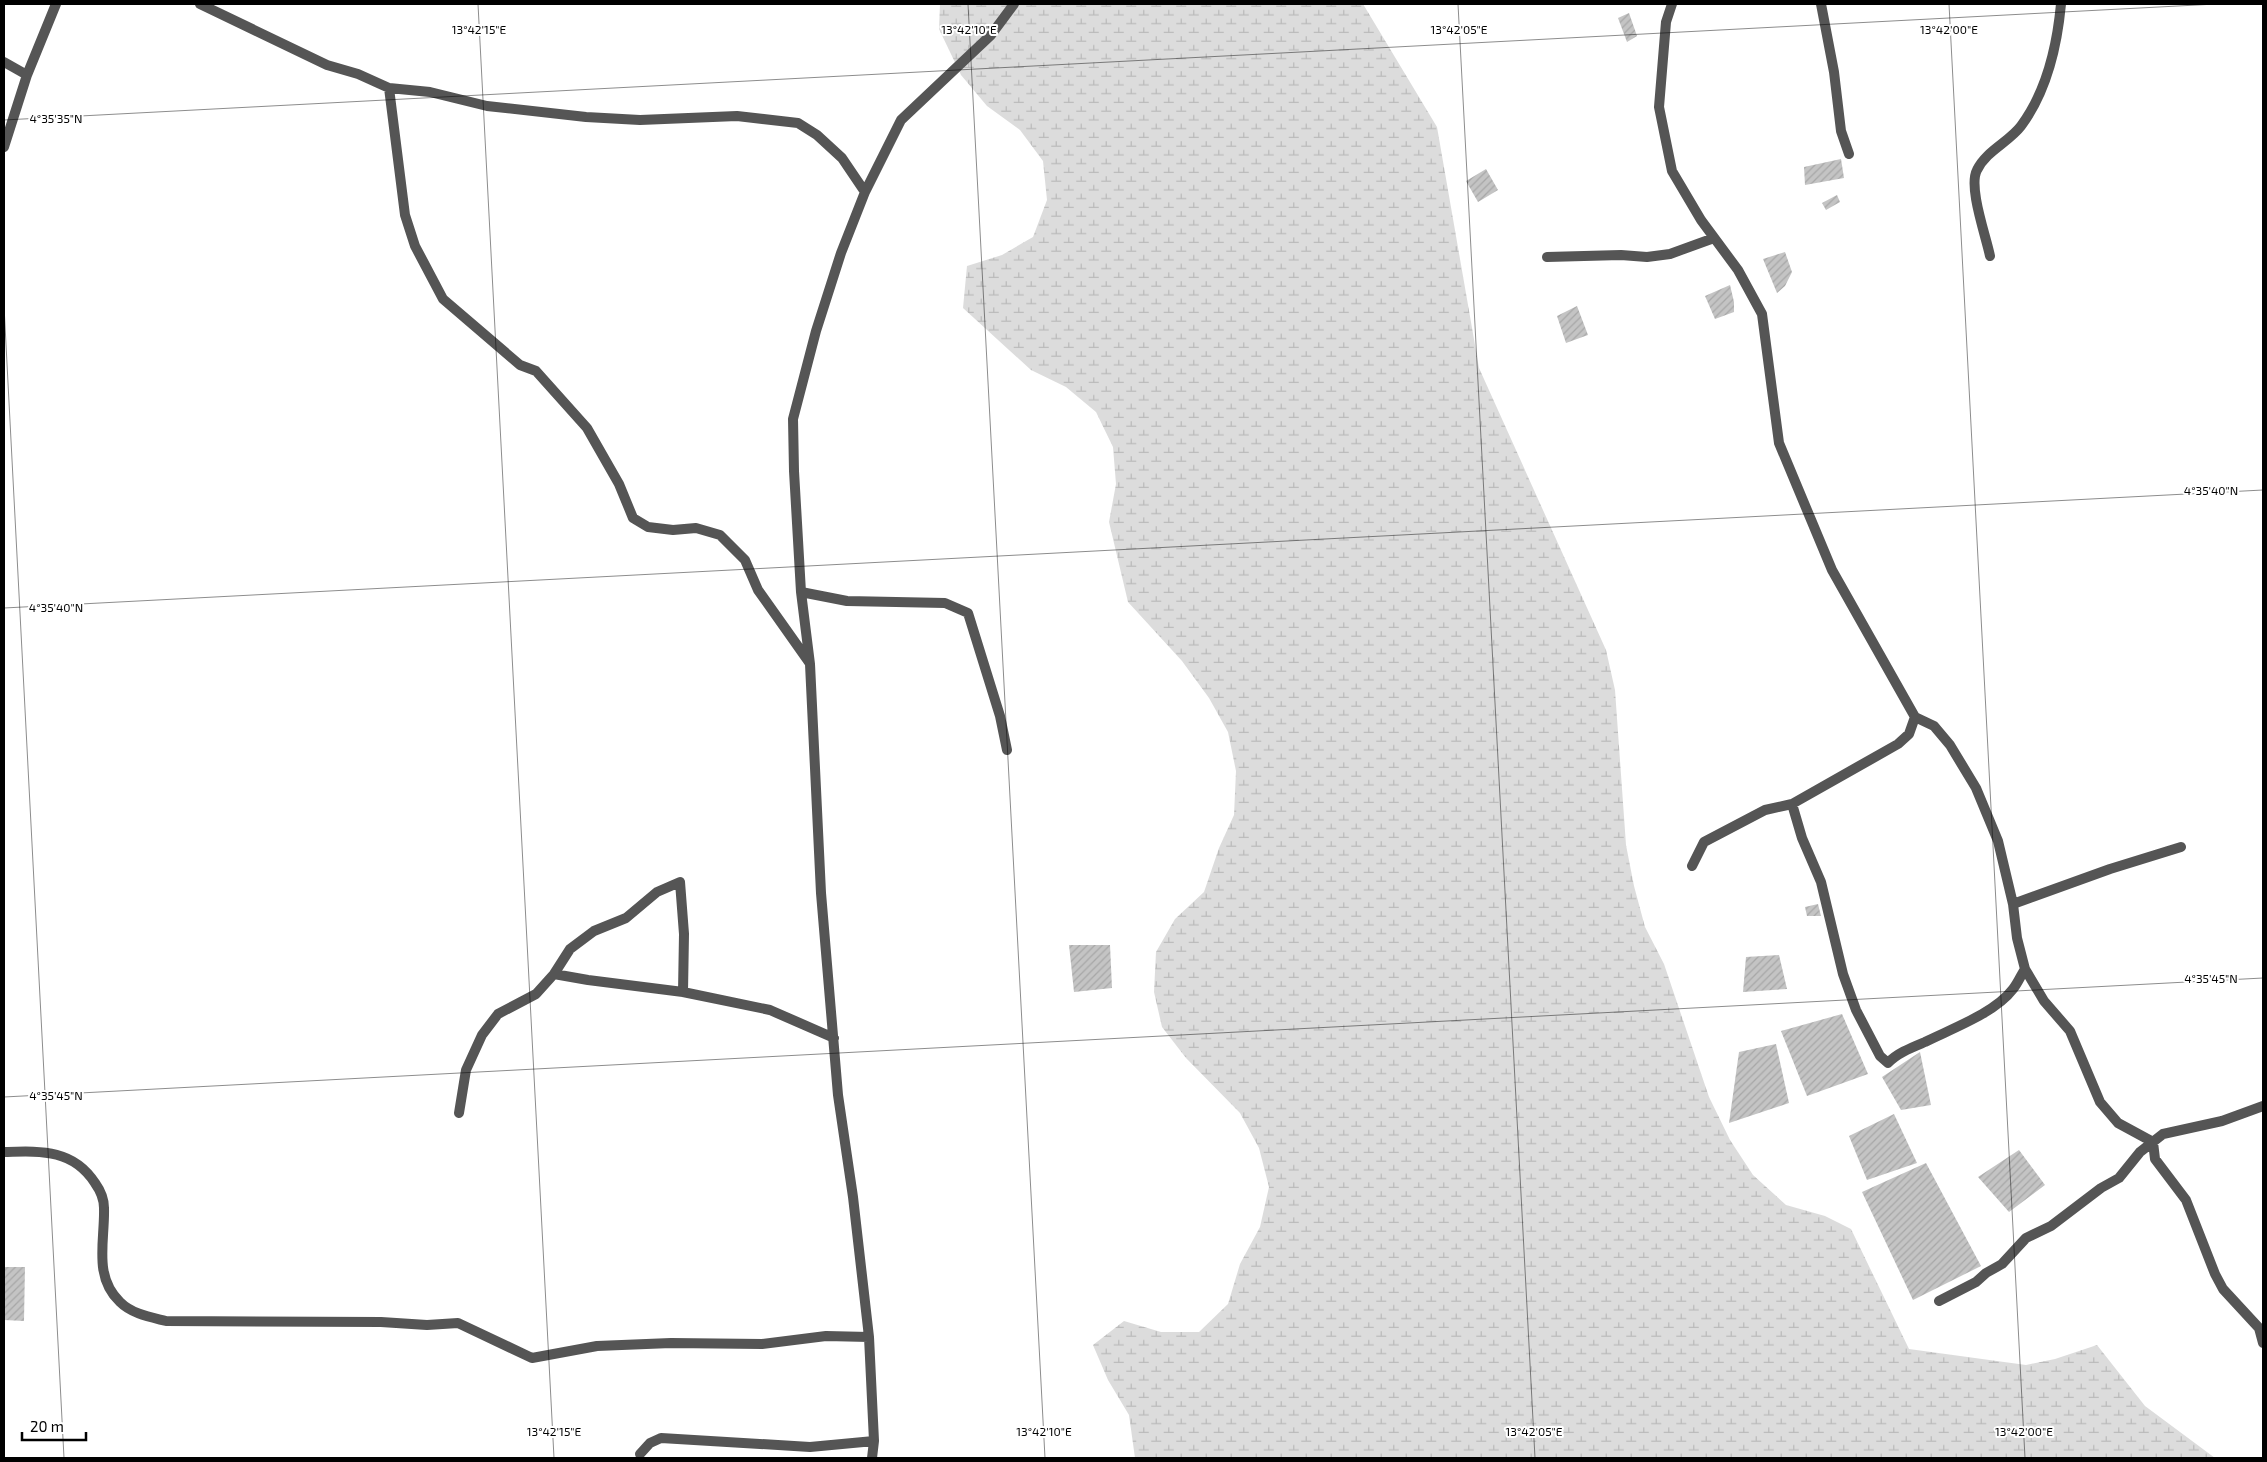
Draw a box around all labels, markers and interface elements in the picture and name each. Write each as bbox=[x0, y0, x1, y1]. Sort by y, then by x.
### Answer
text: 13°42'15"E bbox=[452, 22, 507, 36]
text: 13°42'10"E bbox=[941, 22, 997, 36]
text: 13°42'05"E bbox=[1430, 22, 1488, 36]
text: 13°42'00"E bbox=[1920, 22, 1978, 36]
text: 4°35'35"N bbox=[29, 111, 83, 125]
text: 4°35'40"N bbox=[2184, 483, 2238, 497]
text: 4°35'40"N bbox=[29, 600, 83, 614]
text: 4°35'45"N bbox=[2184, 971, 2238, 985]
text: 4°35'45"N bbox=[29, 1088, 83, 1102]
scale bar bbox=[22, 1410, 86, 1442]
text: 20 m bbox=[30, 1417, 64, 1435]
text: 13°42'15"E bbox=[527, 1424, 582, 1438]
text: 13°42'10"E bbox=[1016, 1424, 1072, 1438]
text: 13°42'05"E bbox=[1505, 1424, 1563, 1438]
text: 13°42'00"E bbox=[1995, 1424, 2053, 1438]

